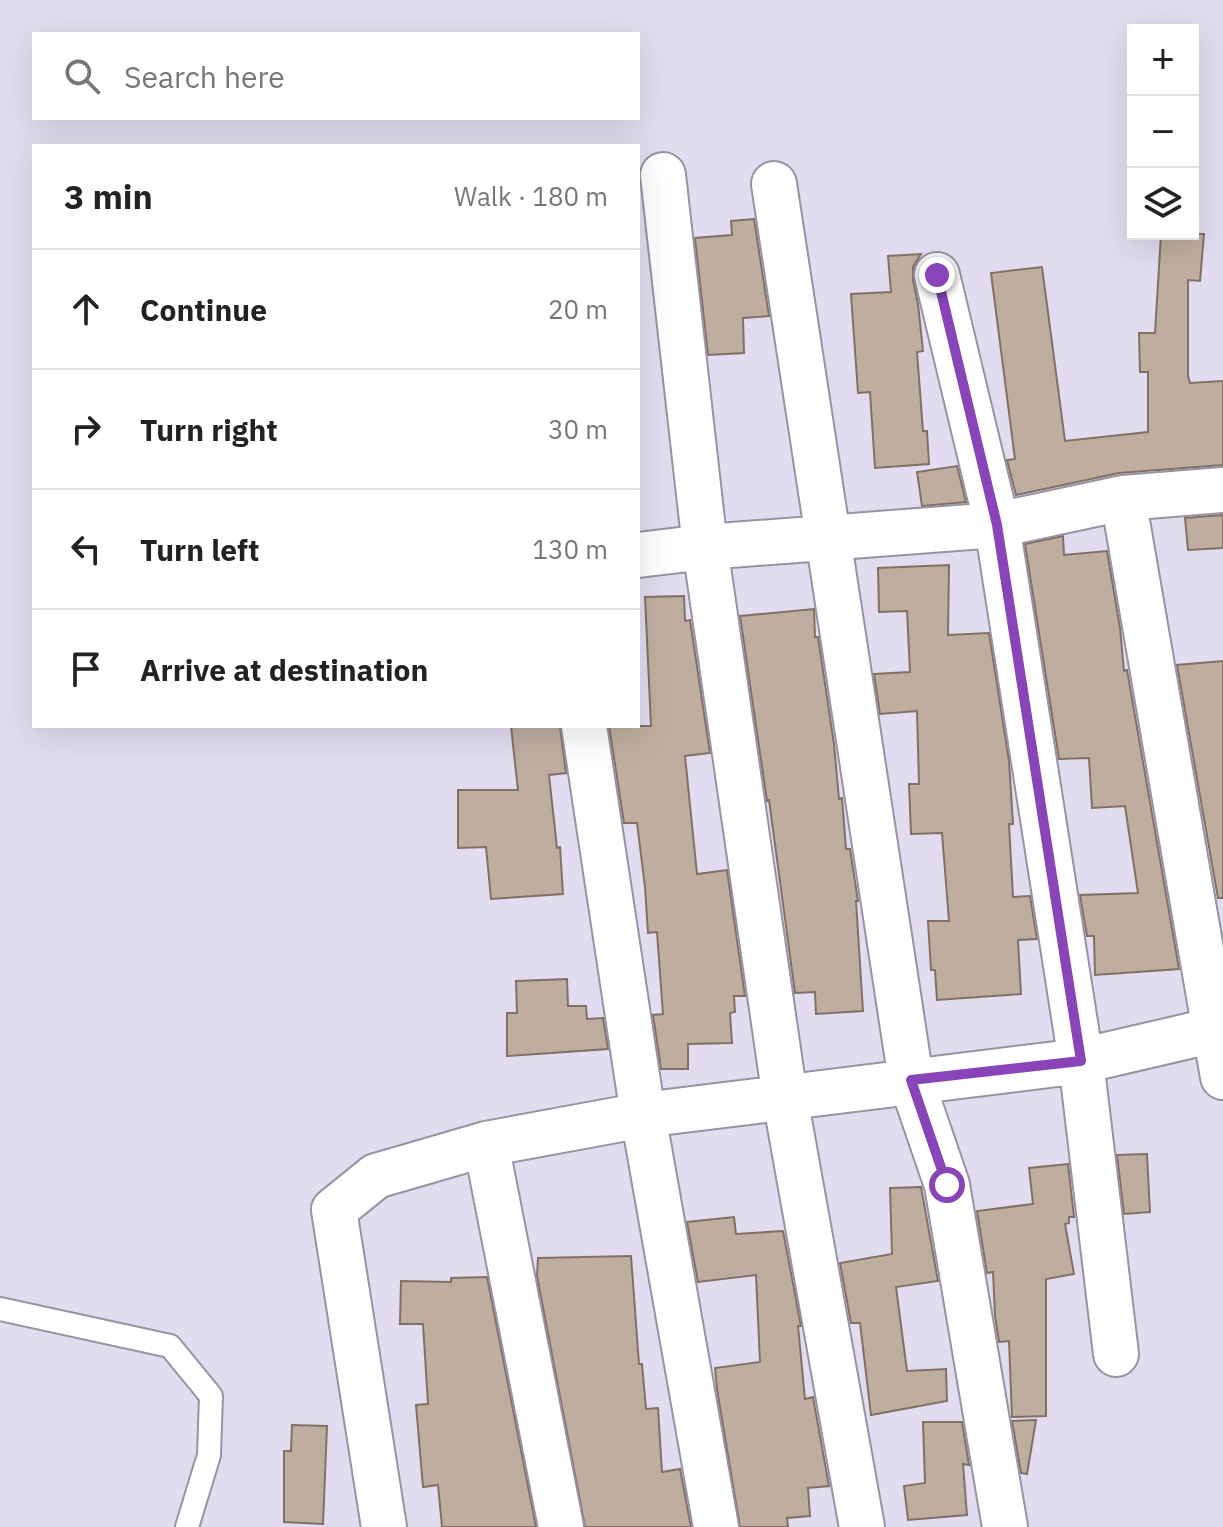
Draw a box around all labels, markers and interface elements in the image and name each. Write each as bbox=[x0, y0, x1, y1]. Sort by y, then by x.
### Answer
map controls bbox=[1127, 24, 1199, 240]
button: + bbox=[1127, 24, 1199, 96]
search box bbox=[32, 32, 640, 120]
icon: search bbox=[60, 54, 104, 98]
text: Search here bbox=[124, 57, 285, 96]
button: − bbox=[1127, 96, 1199, 168]
button: layers bbox=[1127, 168, 1199, 240]
text: 3 min bbox=[64, 174, 153, 218]
text: Walk · 180 m bbox=[454, 179, 608, 213]
route end bbox=[919, 257, 955, 293]
icon: ahead bbox=[64, 287, 108, 331]
text: Continue bbox=[140, 290, 267, 329]
text: 20 m bbox=[548, 292, 608, 326]
icon: right bbox=[64, 407, 108, 451]
text: Turn right bbox=[140, 410, 278, 449]
text: 30 m bbox=[548, 412, 608, 446]
icon: left bbox=[64, 527, 108, 571]
text: Turn left bbox=[140, 530, 259, 569]
text: 130 m bbox=[532, 532, 608, 566]
icon: arrive bbox=[64, 647, 108, 691]
text: Arrive at destination bbox=[140, 650, 428, 689]
route start bbox=[929, 1167, 965, 1203]

